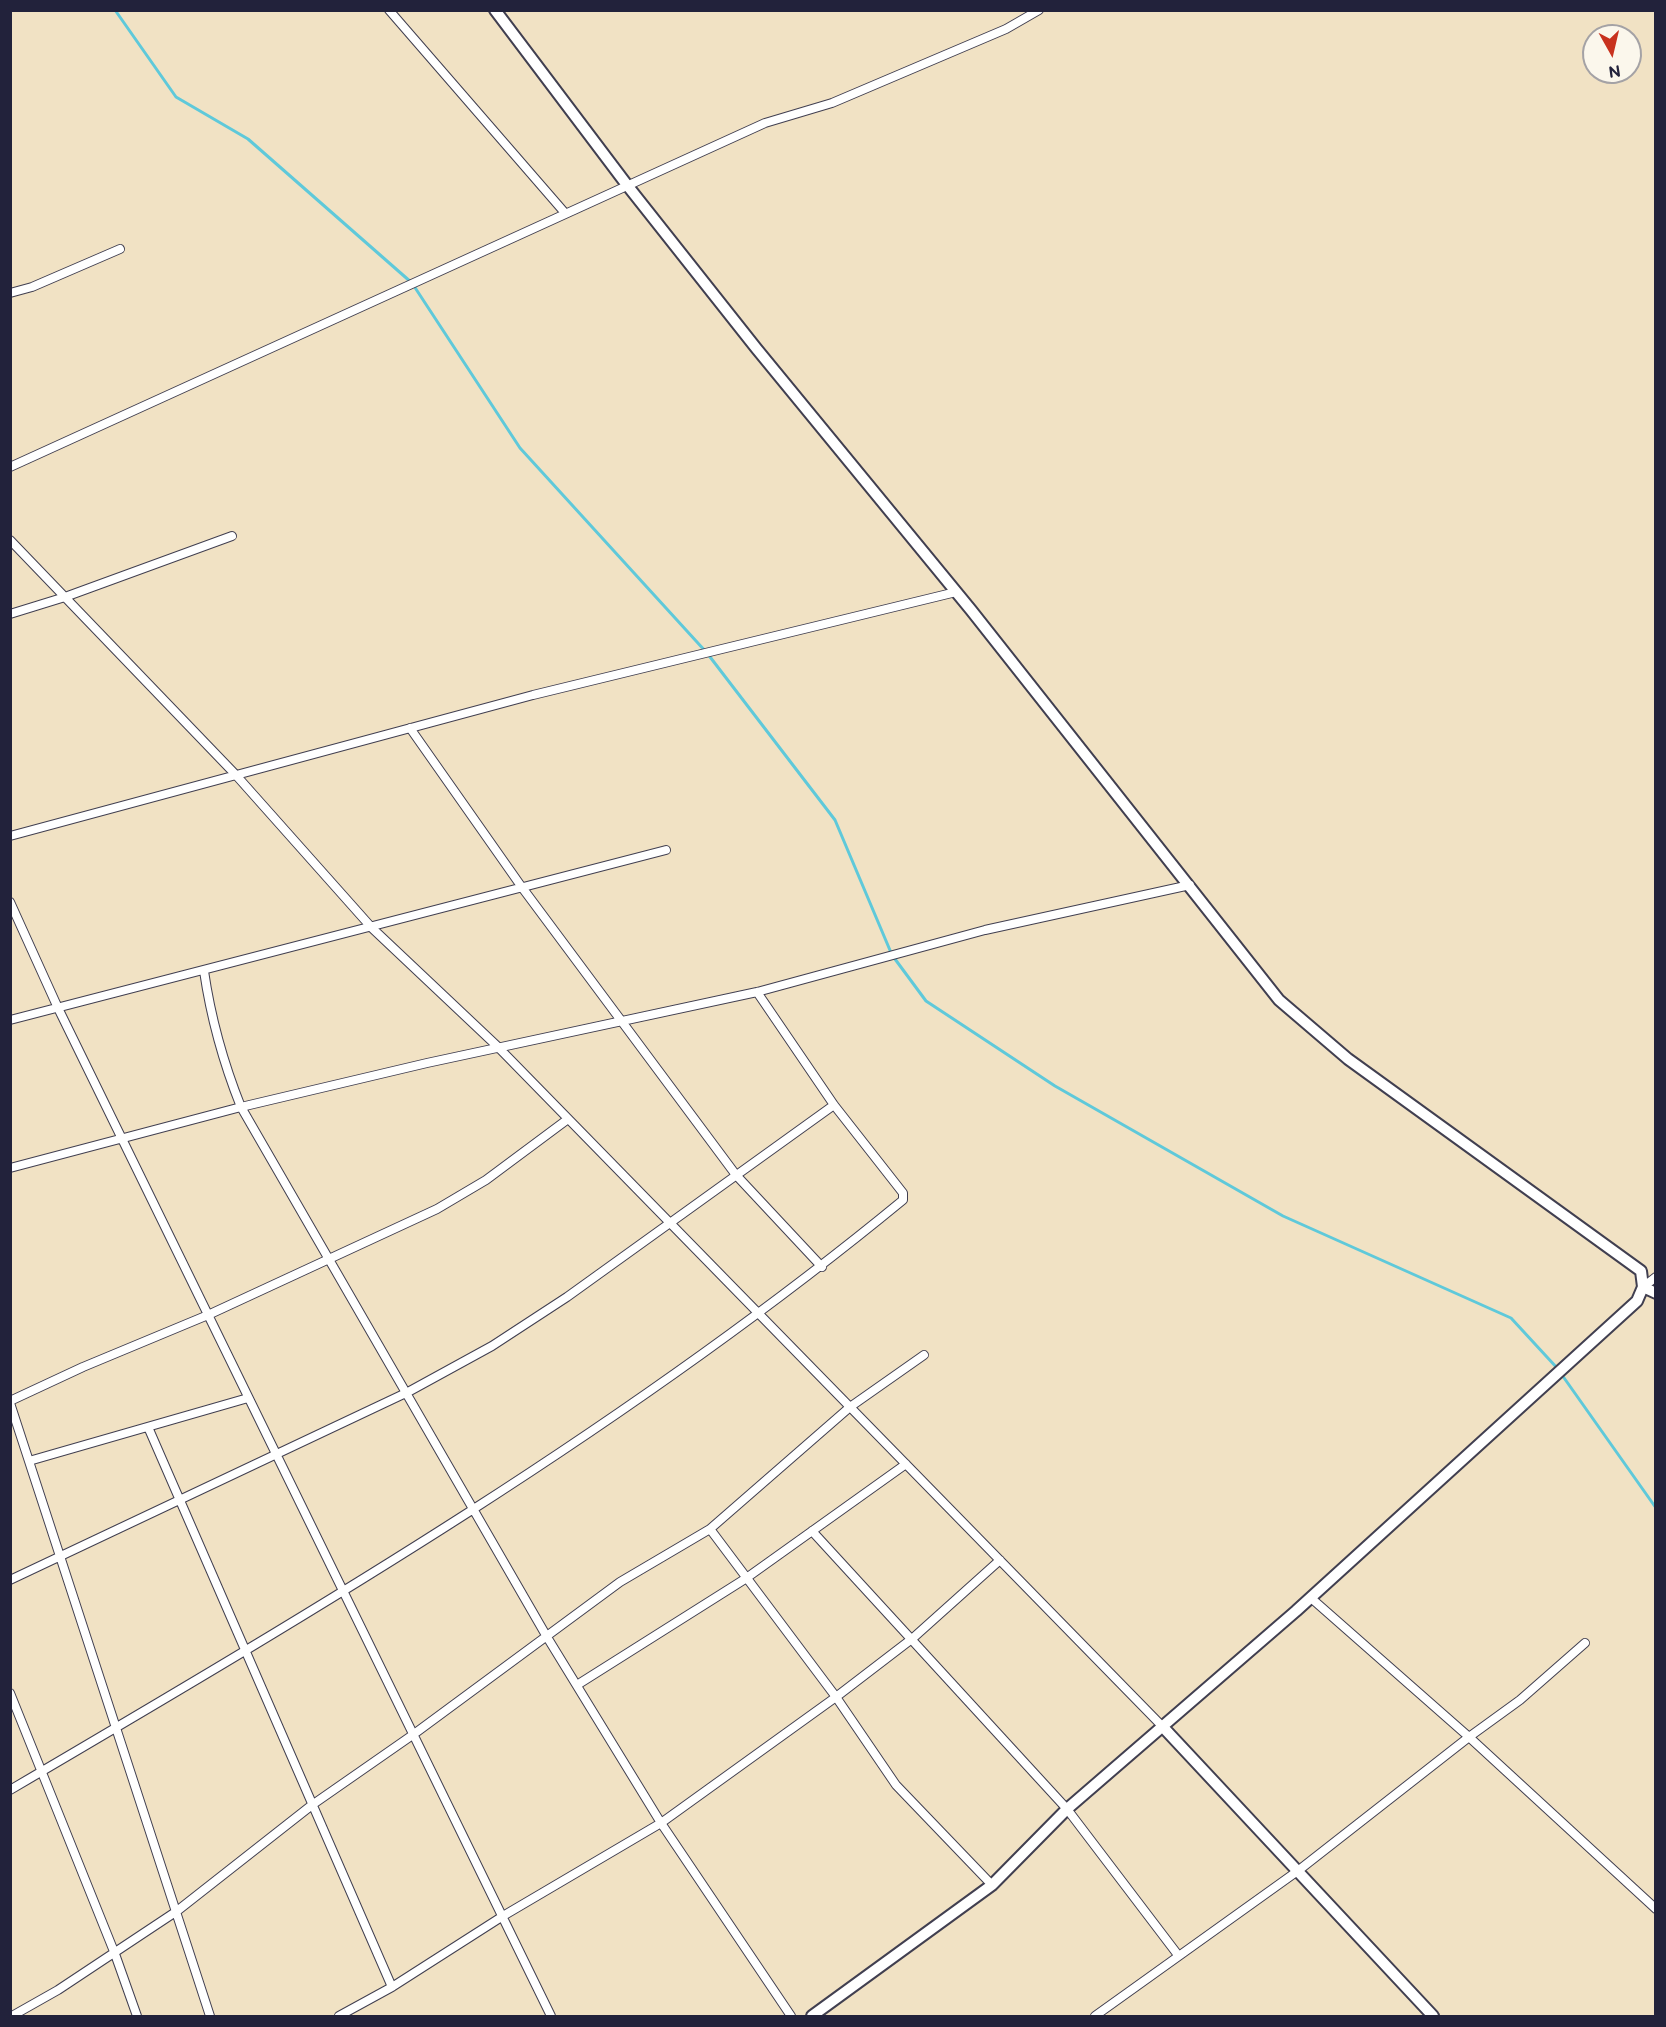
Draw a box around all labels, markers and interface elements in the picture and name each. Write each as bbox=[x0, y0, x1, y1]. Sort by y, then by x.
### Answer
north arrow bbox=[1582, 24, 1642, 84]
text: N bbox=[1607, 60, 1622, 81]

